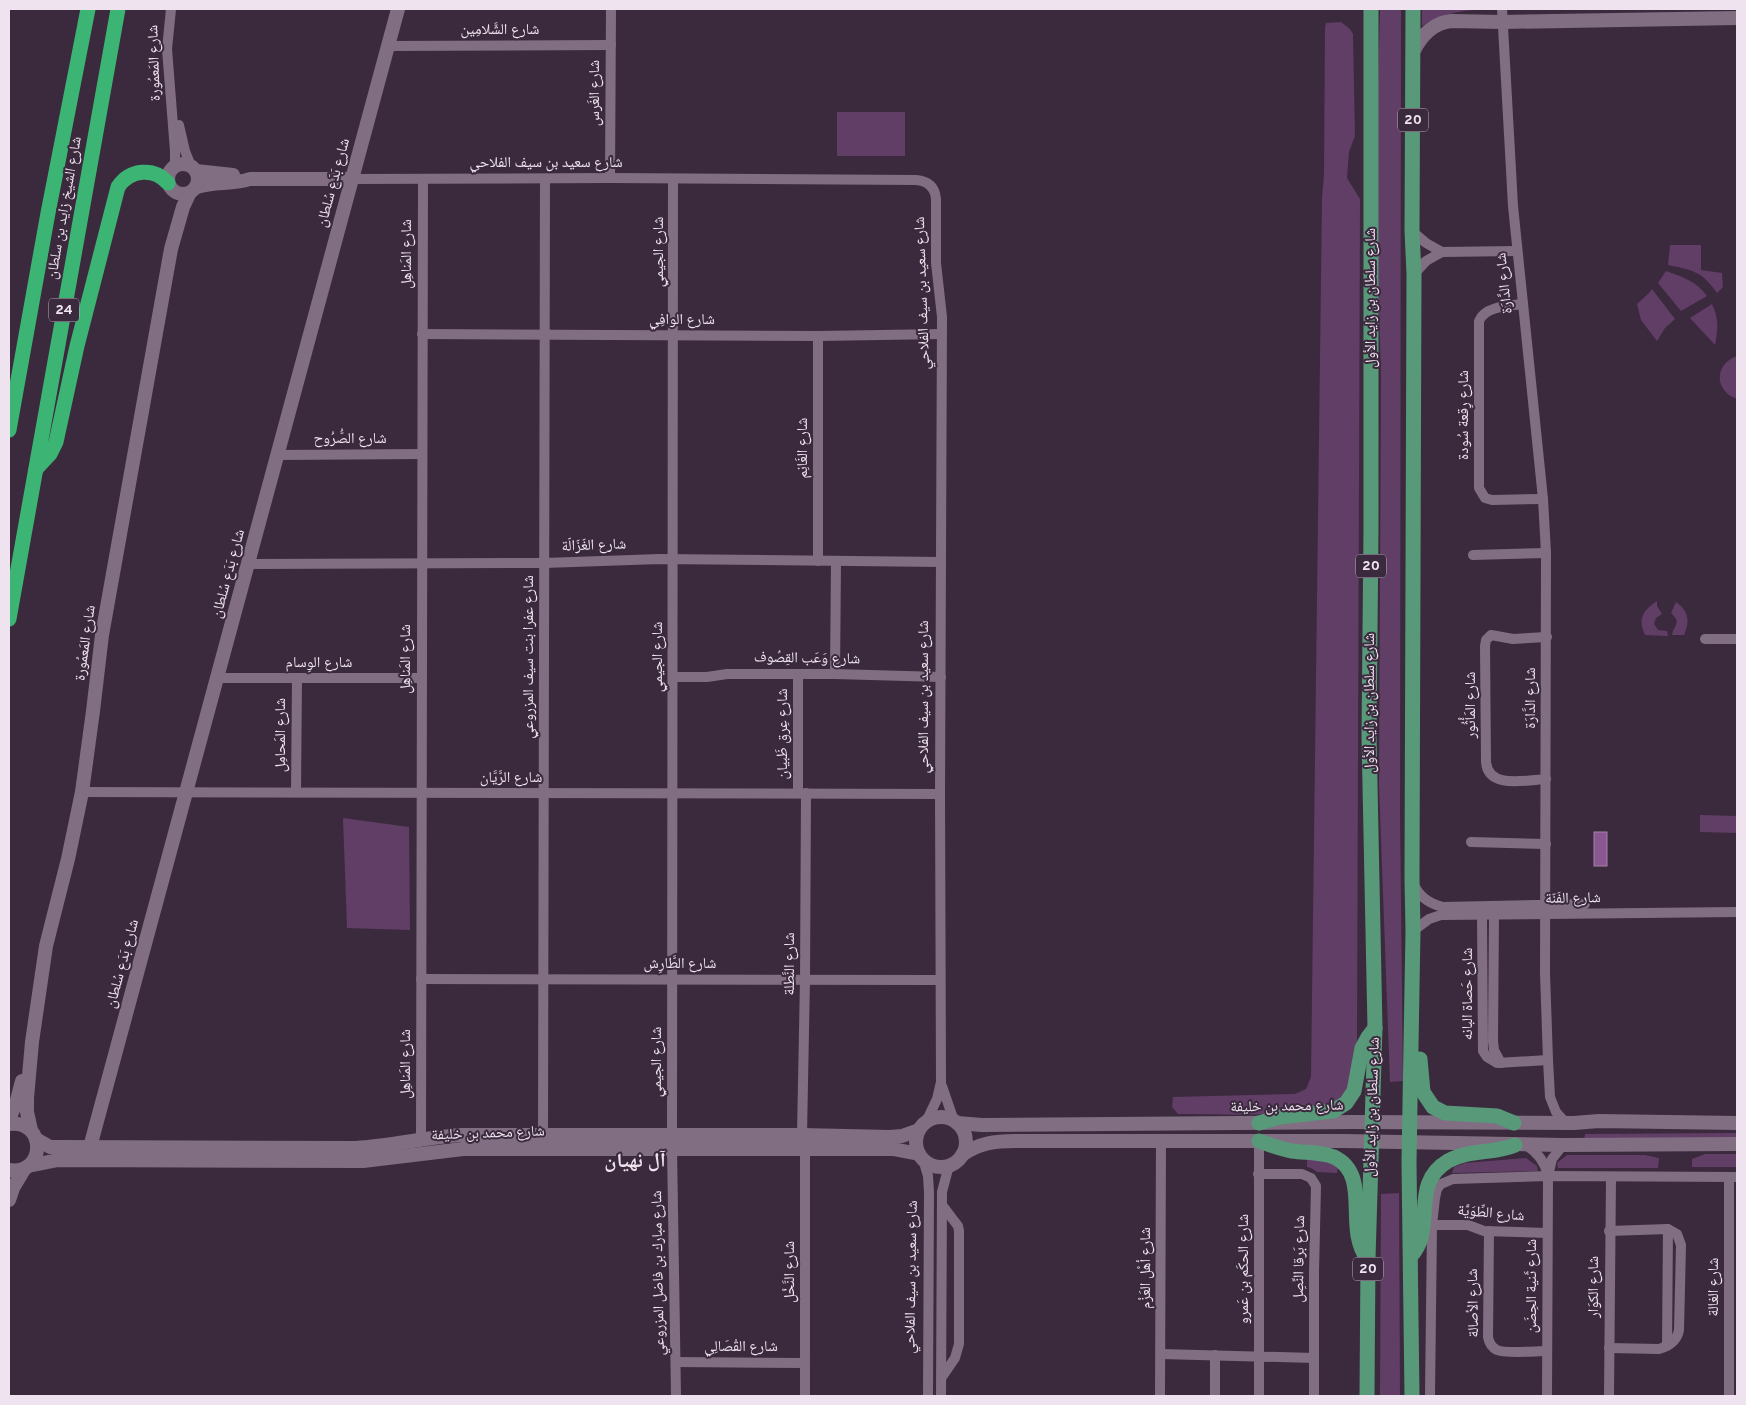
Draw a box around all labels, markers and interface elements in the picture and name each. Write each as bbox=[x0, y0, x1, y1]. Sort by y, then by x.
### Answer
street label: شارع الشَّلامِين bbox=[461, 21, 540, 40]
street label: شارع المَعمُورة bbox=[144, 24, 166, 101]
street label: شارع الغَرس bbox=[586, 60, 605, 126]
road number: 20 bbox=[1398, 108, 1428, 132]
street label: شارع الشيخ زايد بن سلطان bbox=[43, 135, 87, 281]
street label: شارع بَدَع سُلطان bbox=[313, 136, 355, 230]
street label: شارع سعيد بن سيف الفلاحي bbox=[469, 154, 623, 173]
street label: شارع سعيد بن سيف الفلاحي bbox=[911, 216, 936, 370]
street label: شارع الجيمي bbox=[650, 217, 669, 287]
street label: شارع المَناهِل bbox=[398, 219, 417, 289]
street label: شارع سلطان بن زايد الأول bbox=[1362, 228, 1381, 368]
street label: شارع الدَّارَة bbox=[1492, 251, 1518, 315]
road number: 24 bbox=[49, 298, 79, 322]
street label: شارع الوافِي bbox=[649, 311, 715, 330]
street label: شارع رِقعة سُودة bbox=[1455, 370, 1474, 460]
street label: شارع الغَانِم bbox=[794, 417, 813, 478]
street label: شارع الصُّرُوح bbox=[313, 428, 387, 449]
street label: شارع بَدَع سُلطان bbox=[208, 527, 250, 621]
street label: شارع الغَزَالَة bbox=[561, 535, 627, 557]
road number: 20 bbox=[1356, 554, 1386, 578]
street label: شارع عفرا بنت سيف المزروعي bbox=[520, 575, 539, 739]
street label: شارع المَعمُورة bbox=[71, 604, 101, 682]
street label: شارع سعيد بن سيف الفلاحي bbox=[915, 620, 934, 774]
street label: شارع الجيمي bbox=[649, 622, 668, 692]
street label: شارع المَناهِل bbox=[397, 624, 416, 694]
street label: شارع سلطان بن زايد الأول bbox=[1361, 633, 1380, 773]
street label: شارع وَعَب القِصُوف bbox=[754, 649, 860, 669]
street label: شارع الوِسام bbox=[286, 654, 353, 673]
street label: شارع الدَّارَة bbox=[1521, 667, 1541, 729]
street label: شارع المَأْثُور bbox=[1458, 672, 1481, 739]
street label: شارع عِرق ظَبيان bbox=[774, 688, 793, 780]
street label: شارع المَحامِل bbox=[272, 698, 291, 772]
street label: شارع الرَّيَّان bbox=[480, 769, 542, 788]
street label: شارع الفَنّة bbox=[1545, 889, 1601, 909]
street label: شارع بَدَع سُلطان bbox=[102, 917, 144, 1011]
street label: شارع النَّطلة bbox=[781, 932, 800, 996]
street label: شارع حَصاة البانه bbox=[1459, 948, 1478, 1040]
street label: شارع الطَّارِش bbox=[643, 954, 717, 974]
street label: شارع الجيمي bbox=[648, 1027, 667, 1097]
street label: شارع المَناهِل bbox=[397, 1029, 416, 1099]
street label: شارع سلطان بن زايد الأول bbox=[1361, 1037, 1385, 1177]
street label: شارع محمد بن خليفة bbox=[1230, 1097, 1344, 1117]
street label: شارع محمد بن خليفة bbox=[431, 1123, 545, 1145]
district label: آل نهيان bbox=[604, 1149, 666, 1175]
street label: شارع مبارك بن فاضل المزروعي bbox=[648, 1190, 671, 1356]
street label: شارع سعيد بن سيف الفلاحي bbox=[901, 1200, 924, 1354]
street label: شارع الطِّوَيَّة bbox=[1457, 1201, 1525, 1226]
street label: شارع الحكَم بن عَمرو bbox=[1235, 1214, 1254, 1324]
street label: شارع بَرقا النِّصِل bbox=[1290, 1215, 1310, 1303]
street label: شارع أهْل العَزْم bbox=[1136, 1227, 1156, 1309]
street label: شارع ثَنية الحِضَن bbox=[1523, 1239, 1542, 1333]
street label: شارع النَّخْل bbox=[781, 1241, 800, 1303]
street label: شارع الكوَار bbox=[1585, 1256, 1604, 1319]
street label: شارع الغالة bbox=[1705, 1257, 1724, 1316]
road number: 20 bbox=[1353, 1258, 1383, 1280]
street label: شارع الأصالة bbox=[1464, 1268, 1484, 1338]
street label: شارع القْصَالِي bbox=[704, 1338, 778, 1357]

